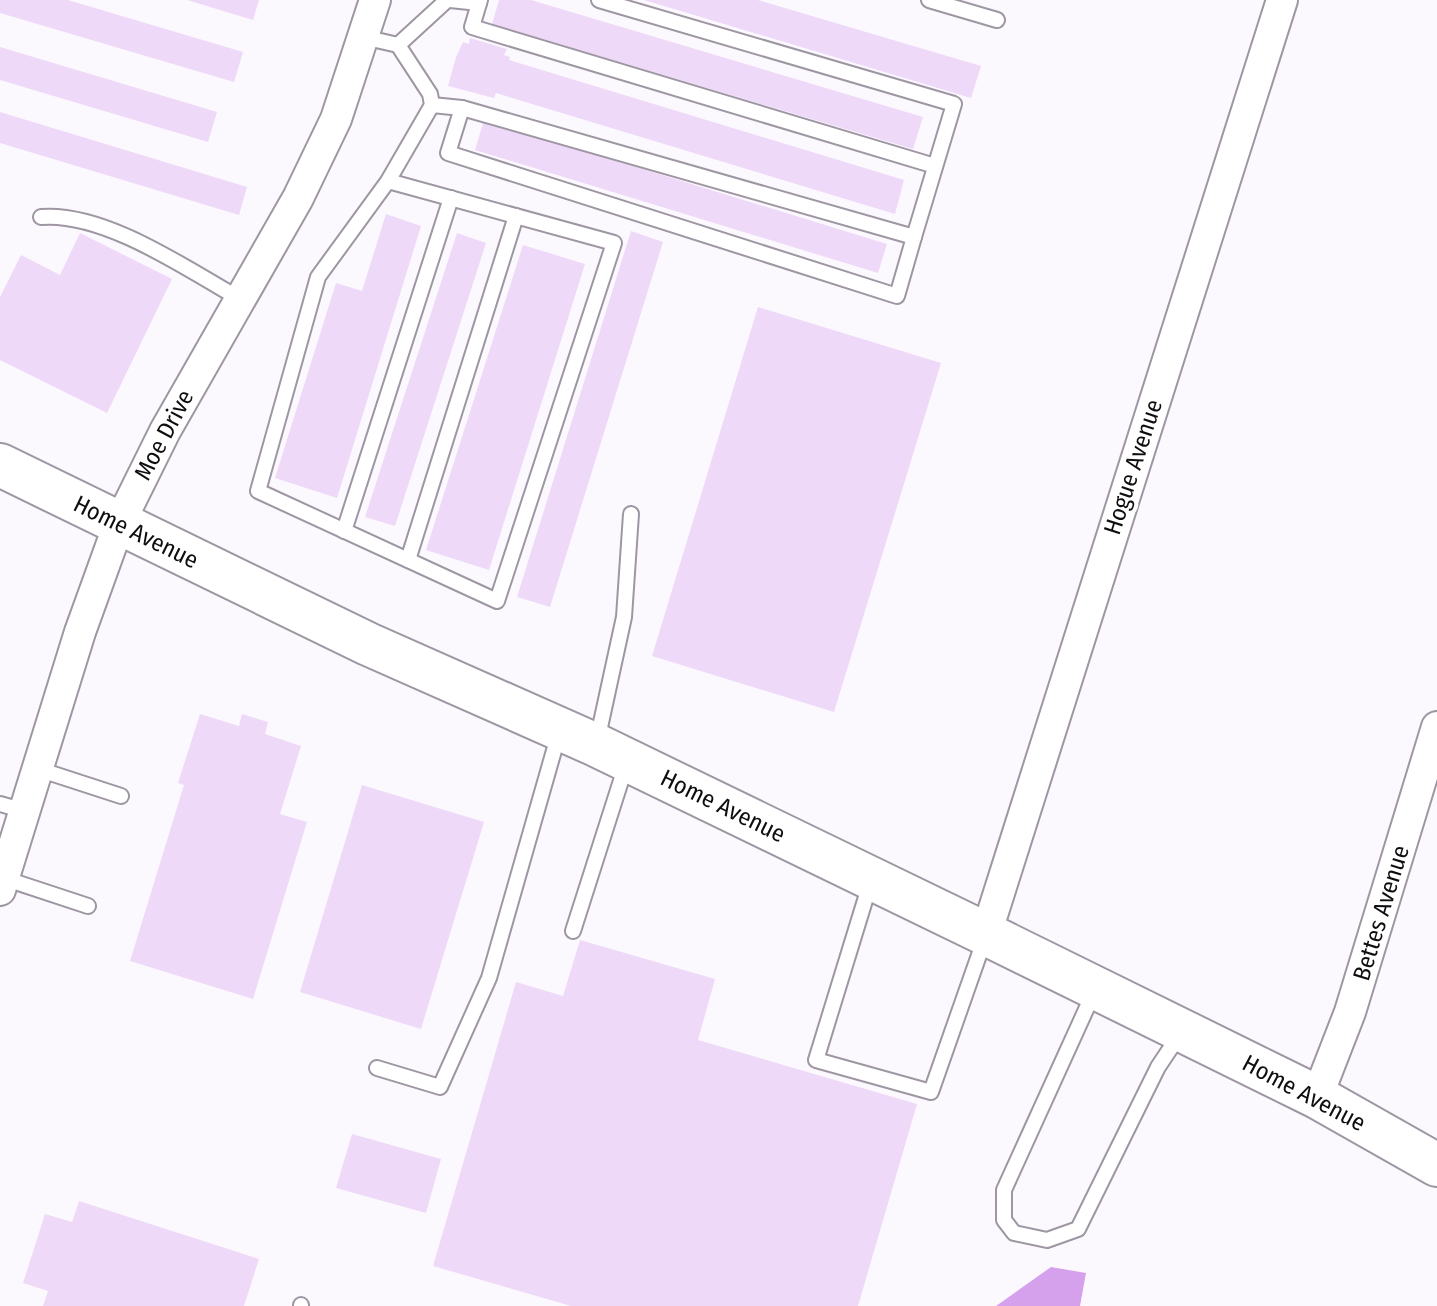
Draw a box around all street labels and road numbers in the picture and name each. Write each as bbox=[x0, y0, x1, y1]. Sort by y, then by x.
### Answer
street label: Moe Drive bbox=[129, 385, 199, 485]
street label: Hogue Avenue bbox=[1098, 396, 1168, 538]
street label: Home Avenue bbox=[69, 490, 203, 574]
street label: Home Avenue bbox=[656, 764, 790, 848]
street label: Bettes Avenue bbox=[1347, 842, 1415, 984]
street label: Home Avenue bbox=[1238, 1049, 1370, 1137]

